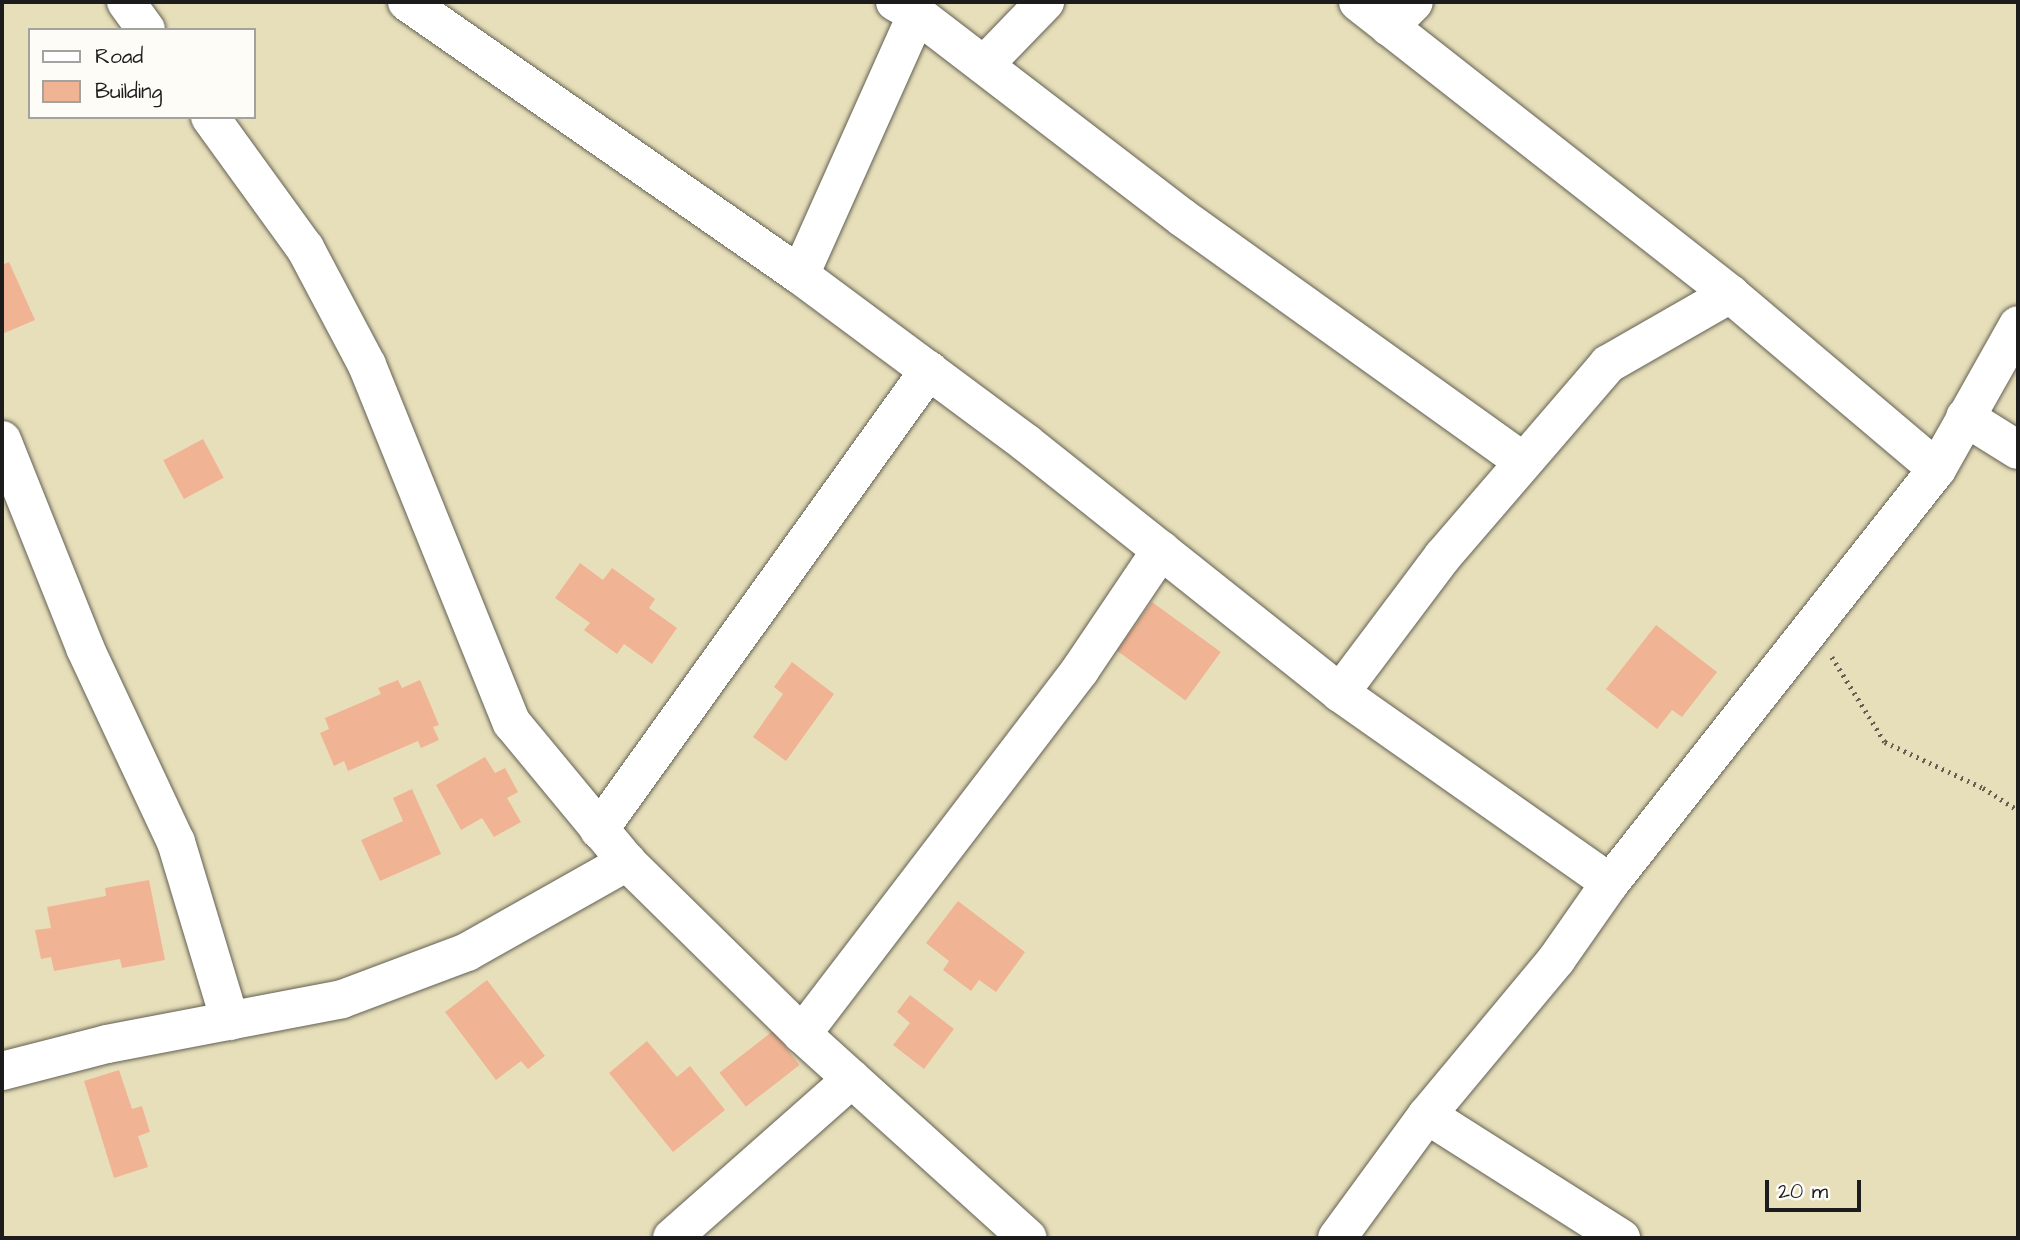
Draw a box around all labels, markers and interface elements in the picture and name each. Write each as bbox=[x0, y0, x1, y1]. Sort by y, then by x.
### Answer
legend bbox=[28, 28, 256, 119]
text: Road bbox=[95, 42, 143, 71]
text: Building bbox=[95, 77, 162, 106]
scale bar bbox=[1768, 1166, 1864, 1210]
text: 20 m bbox=[1778, 1177, 1828, 1206]

